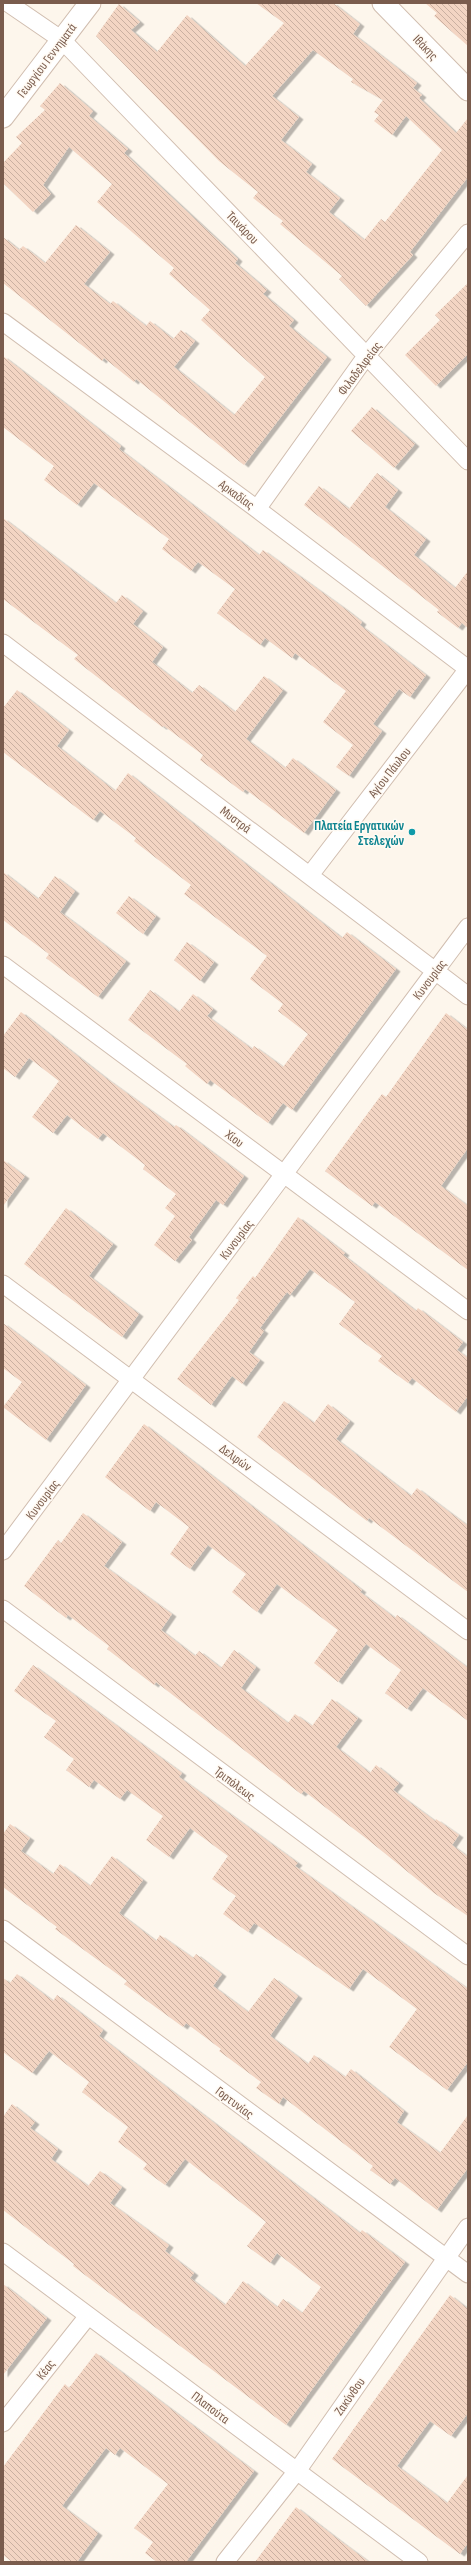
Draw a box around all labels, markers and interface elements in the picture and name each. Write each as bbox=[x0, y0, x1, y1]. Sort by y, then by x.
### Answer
street label: Γεωργίου Γεννηματά bbox=[14, 20, 80, 101]
street label: Ιθάκης bbox=[409, 32, 441, 64]
street label: Ταινάρου bbox=[223, 208, 262, 248]
street label: Φιλαδελφείας bbox=[334, 338, 385, 399]
street label: Αρκαδίας bbox=[215, 476, 257, 513]
street label: Αγίου Πάυλου bbox=[364, 744, 414, 802]
street label: Μυστρά bbox=[217, 803, 254, 837]
place label: Πλατεία Εργατικών Στελεχών bbox=[314, 818, 405, 849]
marker: Πλατεία Εργατικών Στελεχών bbox=[407, 827, 417, 837]
street label: Κυνουρίας bbox=[410, 956, 450, 1003]
street label: Χίου bbox=[221, 1126, 247, 1151]
street label: Κυνουρίας bbox=[217, 1216, 257, 1263]
street label: Δελφών bbox=[216, 1441, 255, 1475]
street label: Κυνουρίας bbox=[23, 1476, 63, 1523]
street label: Τριπόλεως bbox=[211, 1763, 258, 1804]
street label: Γορτυνίας bbox=[212, 2083, 257, 2122]
street label: Κέας bbox=[33, 2356, 59, 2383]
street label: Ζακύνθου bbox=[331, 2375, 369, 2419]
street label: Πλαπούτα bbox=[188, 2388, 233, 2428]

